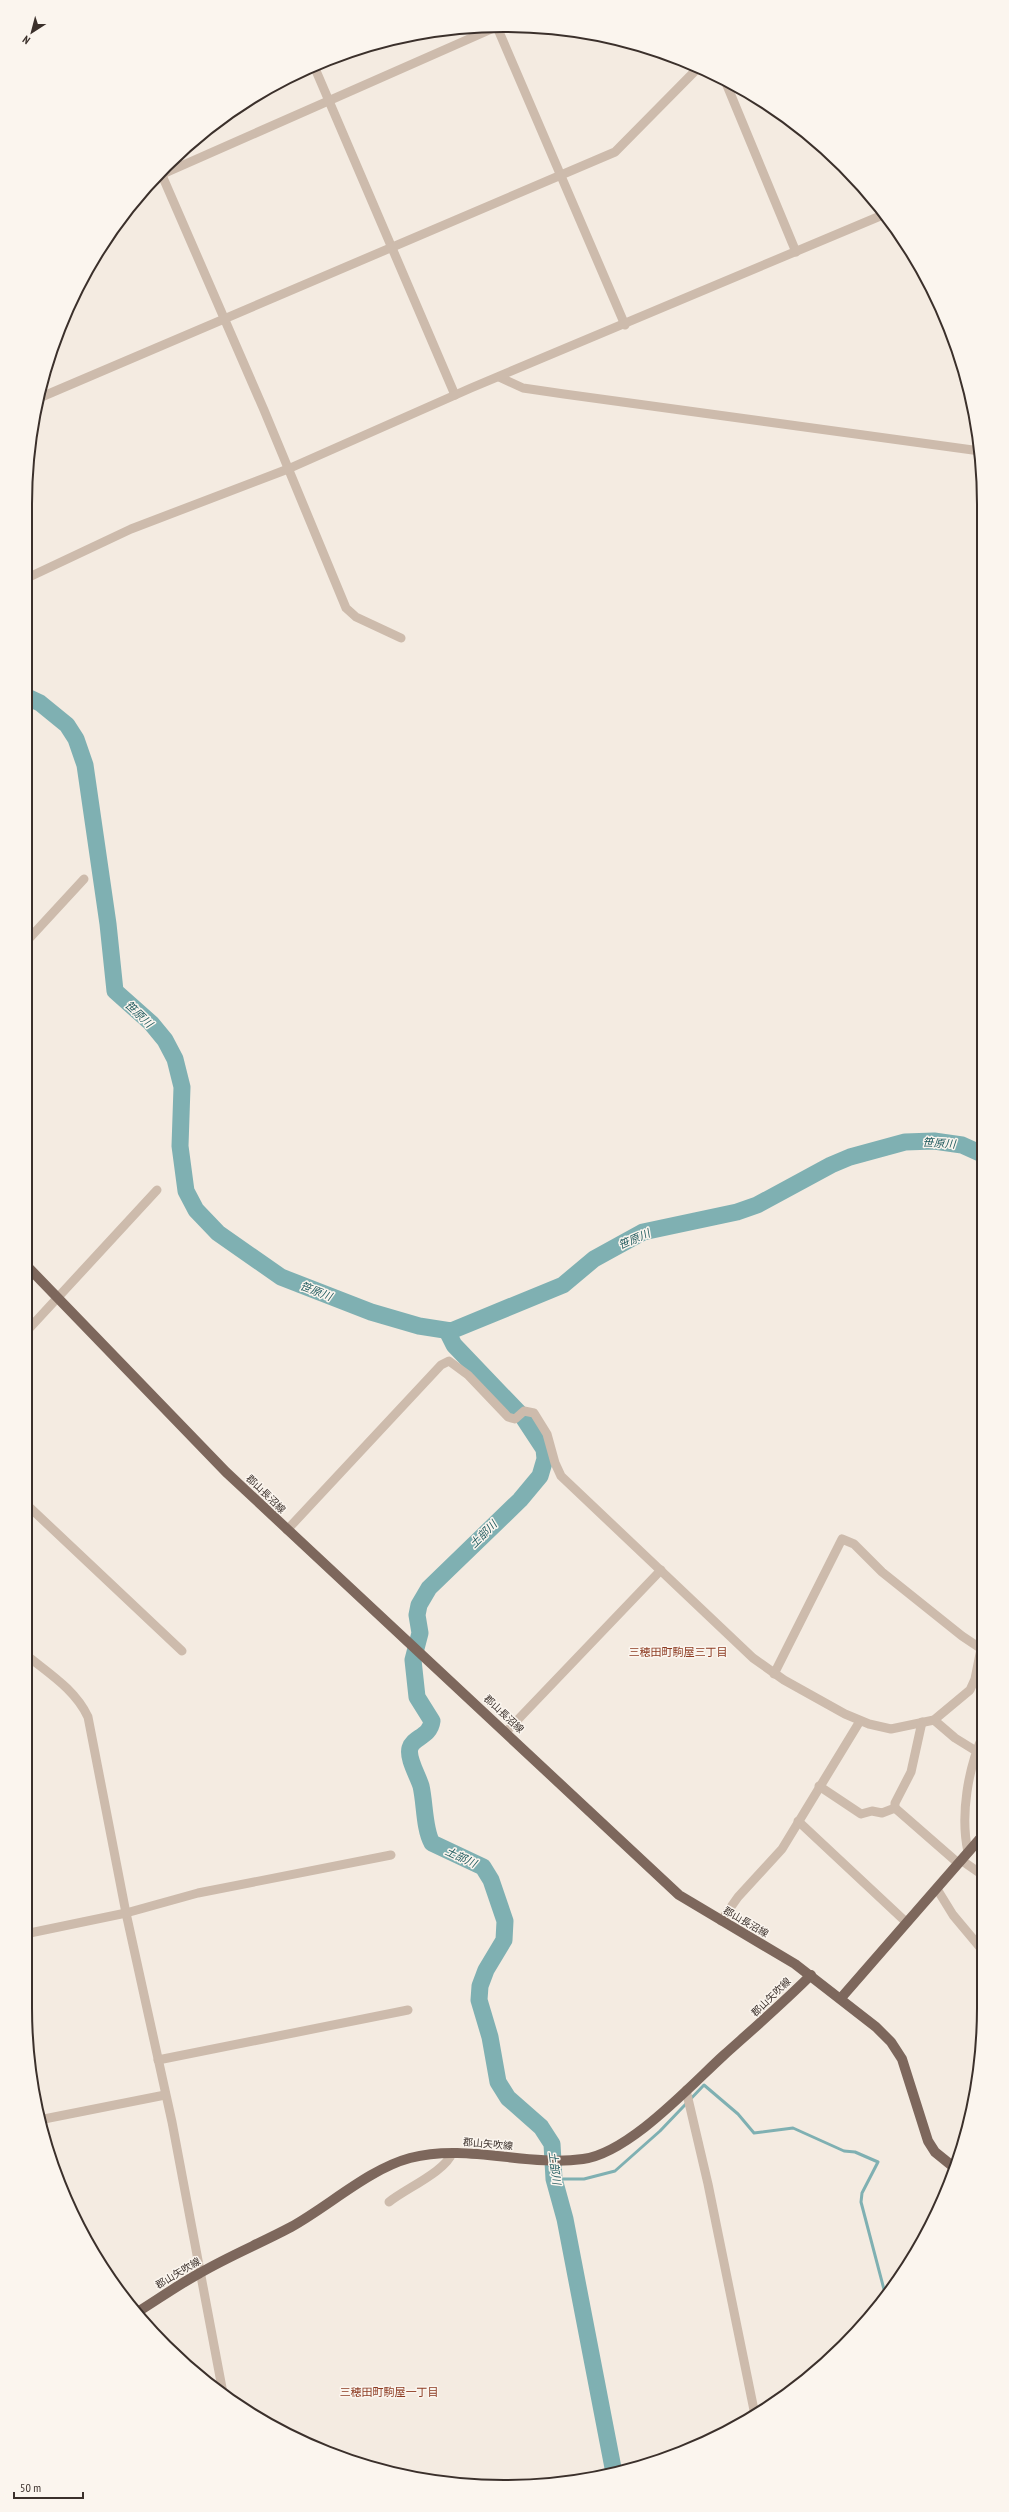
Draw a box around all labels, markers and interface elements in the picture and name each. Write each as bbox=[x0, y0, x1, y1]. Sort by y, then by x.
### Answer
north arrow bbox=[12, 12, 52, 52]
text: N bbox=[20, 33, 33, 48]
water label: 笹原川 bbox=[122, 998, 157, 1031]
water label: 笹原川 bbox=[922, 1135, 957, 1151]
water label: 笹原川 bbox=[616, 1225, 653, 1252]
water label: 笹原川 bbox=[298, 1279, 335, 1304]
street label: 郡山長沼線 bbox=[244, 1472, 288, 1516]
water label: 土部川 bbox=[466, 1517, 500, 1551]
district label: 三穂田町駒屋三丁目 bbox=[629, 1645, 728, 1659]
street label: 郡山長沼線 bbox=[481, 1692, 527, 1736]
water label: 土部川 bbox=[443, 1844, 480, 1871]
street label: 郡山長沼線 bbox=[721, 1904, 771, 1940]
street label: 郡山矢吹線 bbox=[749, 1975, 793, 2019]
street label: 郡山矢吹線 bbox=[463, 2135, 513, 2153]
water label: 土部川 bbox=[546, 2151, 564, 2186]
street label: 郡山矢吹線 bbox=[153, 2255, 203, 2291]
district label: 三穂田町駒屋一丁目 bbox=[340, 2385, 439, 2399]
scale bar bbox=[14, 2474, 83, 2500]
text: 50 m bbox=[20, 2480, 41, 2495]

